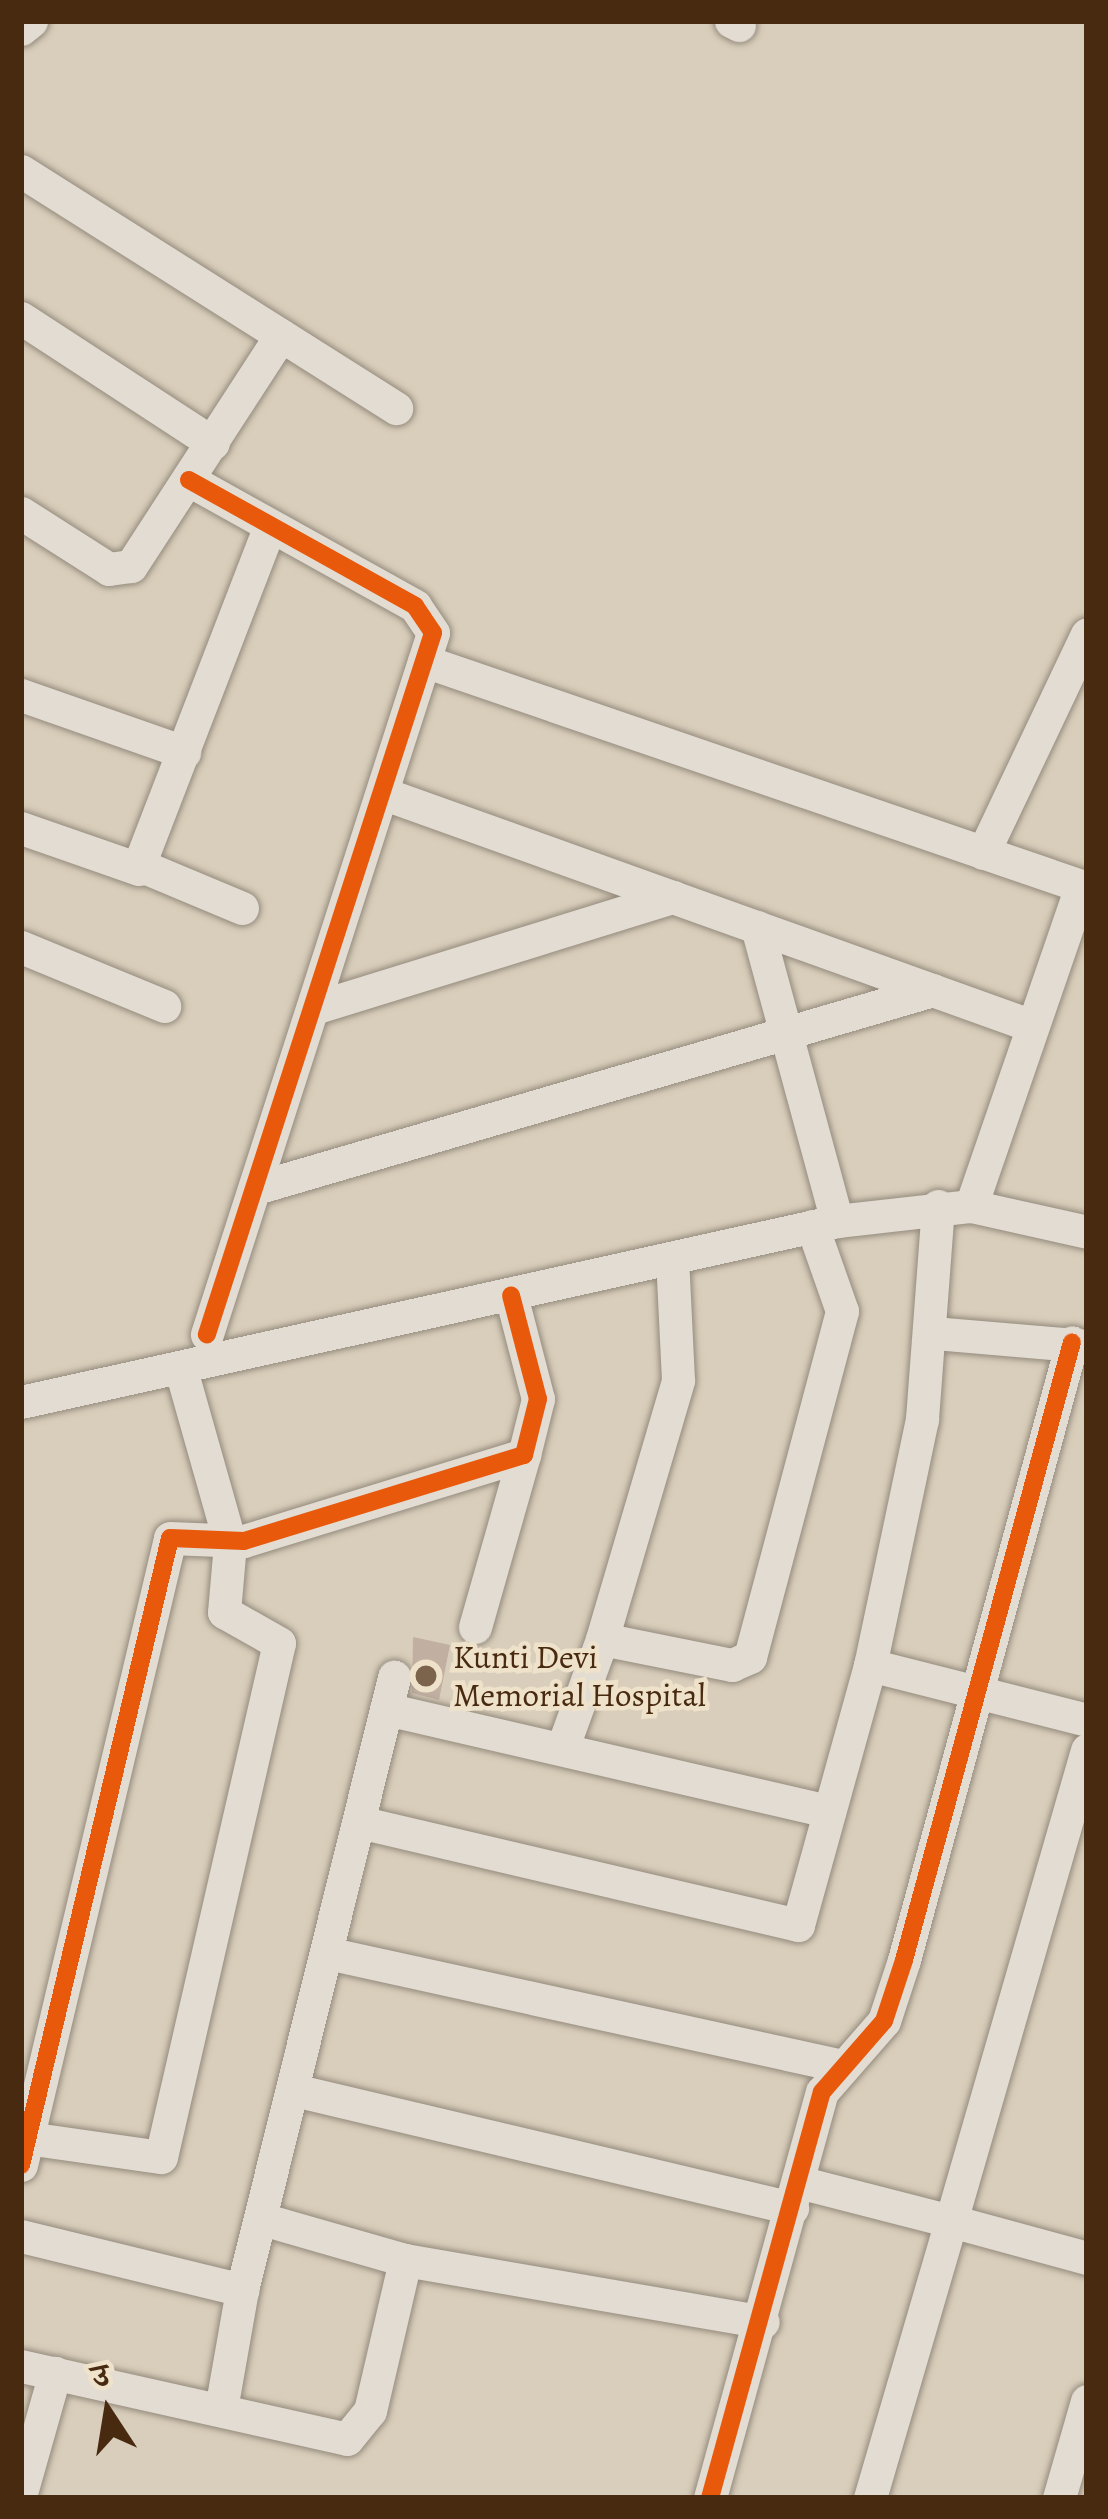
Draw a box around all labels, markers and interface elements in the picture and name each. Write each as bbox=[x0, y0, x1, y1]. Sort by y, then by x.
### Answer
place label: Kunti Devi Memorial Hospital bbox=[453, 1637, 706, 1715]
marker: Kunti Devi Memorial Hospital bbox=[410, 1660, 442, 1692]
north arrow bbox=[48, 2351, 168, 2471]
text: उ bbox=[88, 2352, 113, 2399]

